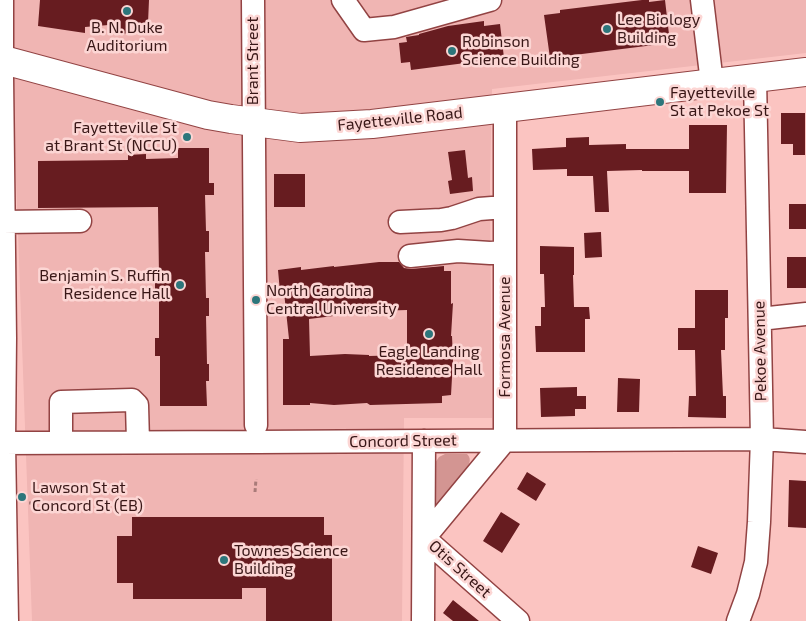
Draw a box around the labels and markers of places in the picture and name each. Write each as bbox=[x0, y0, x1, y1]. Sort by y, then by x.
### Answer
marker: B. N. Duke Auditorium bbox=[121, 5, 133, 17]
place label: Lee Biology Building bbox=[617, 10, 700, 48]
place label: B. N. Duke Auditorium bbox=[87, 18, 167, 56]
marker: Lee Biology Building bbox=[601, 23, 613, 35]
place label: Robinson Science Building bbox=[462, 32, 580, 70]
marker: Robinson Science Building bbox=[446, 45, 458, 57]
place label: Fayetteville St at Pekoe St bbox=[670, 83, 769, 121]
marker: Fayetteville St at Pekoe St bbox=[654, 96, 666, 108]
place label: Fayetteville St at Brant St (NCCU) bbox=[45, 118, 177, 156]
marker: Fayetteville St at Brant St (NCCU) bbox=[181, 131, 193, 143]
place label: Benjamin S. Ruffin Residence Hall bbox=[39, 266, 170, 304]
marker: Benjamin S. Ruffin Residence Hall bbox=[174, 279, 186, 291]
place label: North Carolina Central University bbox=[266, 281, 397, 319]
marker: North Carolina Central University bbox=[250, 294, 262, 306]
marker: Eagle Landing Residence Hall bbox=[423, 328, 435, 340]
place label: Eagle Landing Residence Hall bbox=[376, 342, 482, 380]
place label: Lawson St at Concord St (EB) bbox=[32, 478, 143, 516]
marker: Lawson St at Concord St (EB) bbox=[16, 491, 28, 503]
place label: Townes Science Building bbox=[234, 541, 348, 579]
marker: Townes Science Building bbox=[218, 554, 230, 566]

